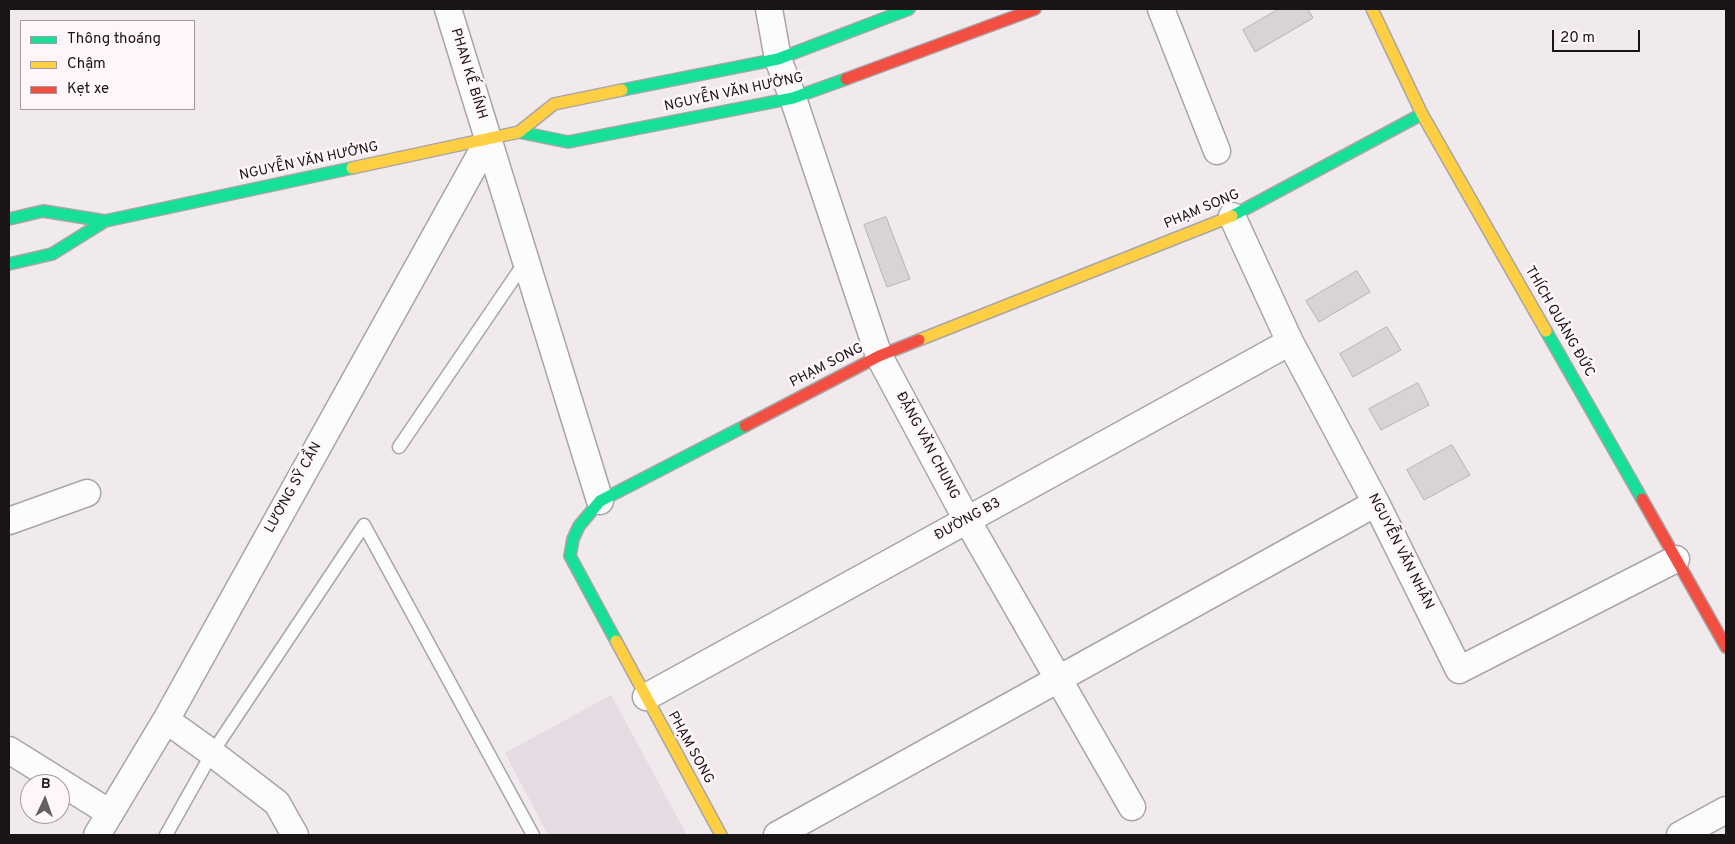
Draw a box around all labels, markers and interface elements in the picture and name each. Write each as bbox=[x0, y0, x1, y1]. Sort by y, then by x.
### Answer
legend bbox=[20, 20, 195, 110]
scale bar bbox=[1555, 20, 1642, 52]
street label: PHAN KẾ BÍNH bbox=[446, 26, 490, 122]
text: 20 m bbox=[1560, 29, 1595, 48]
text: Thông thoáng bbox=[67, 30, 161, 49]
text: Chậm bbox=[67, 55, 106, 74]
street label: NGUYỄN VĂN HƯỞNG bbox=[663, 70, 805, 116]
text: Kẹt xe bbox=[67, 80, 109, 99]
street label: NGUYỄN VĂN HƯỞNG bbox=[238, 139, 380, 185]
street label: PHẠM SONG bbox=[1162, 187, 1242, 233]
street label: THÍCH QUẢNG ĐỨC bbox=[1520, 264, 1598, 380]
street label: PHẠM SONG bbox=[787, 340, 867, 392]
street label: ĐẶNG VĂN CHUNG bbox=[892, 389, 962, 503]
street label: LƯƠNG SỸ CẦN bbox=[262, 440, 326, 536]
street label: NGUYỄN VĂN NHÂN bbox=[1363, 491, 1437, 613]
street label: ĐƯỜNG B3 bbox=[932, 495, 1004, 545]
street label: PHẠM SONG bbox=[663, 709, 717, 787]
north arrow bbox=[20, 774, 70, 824]
text: B bbox=[40, 776, 51, 793]

